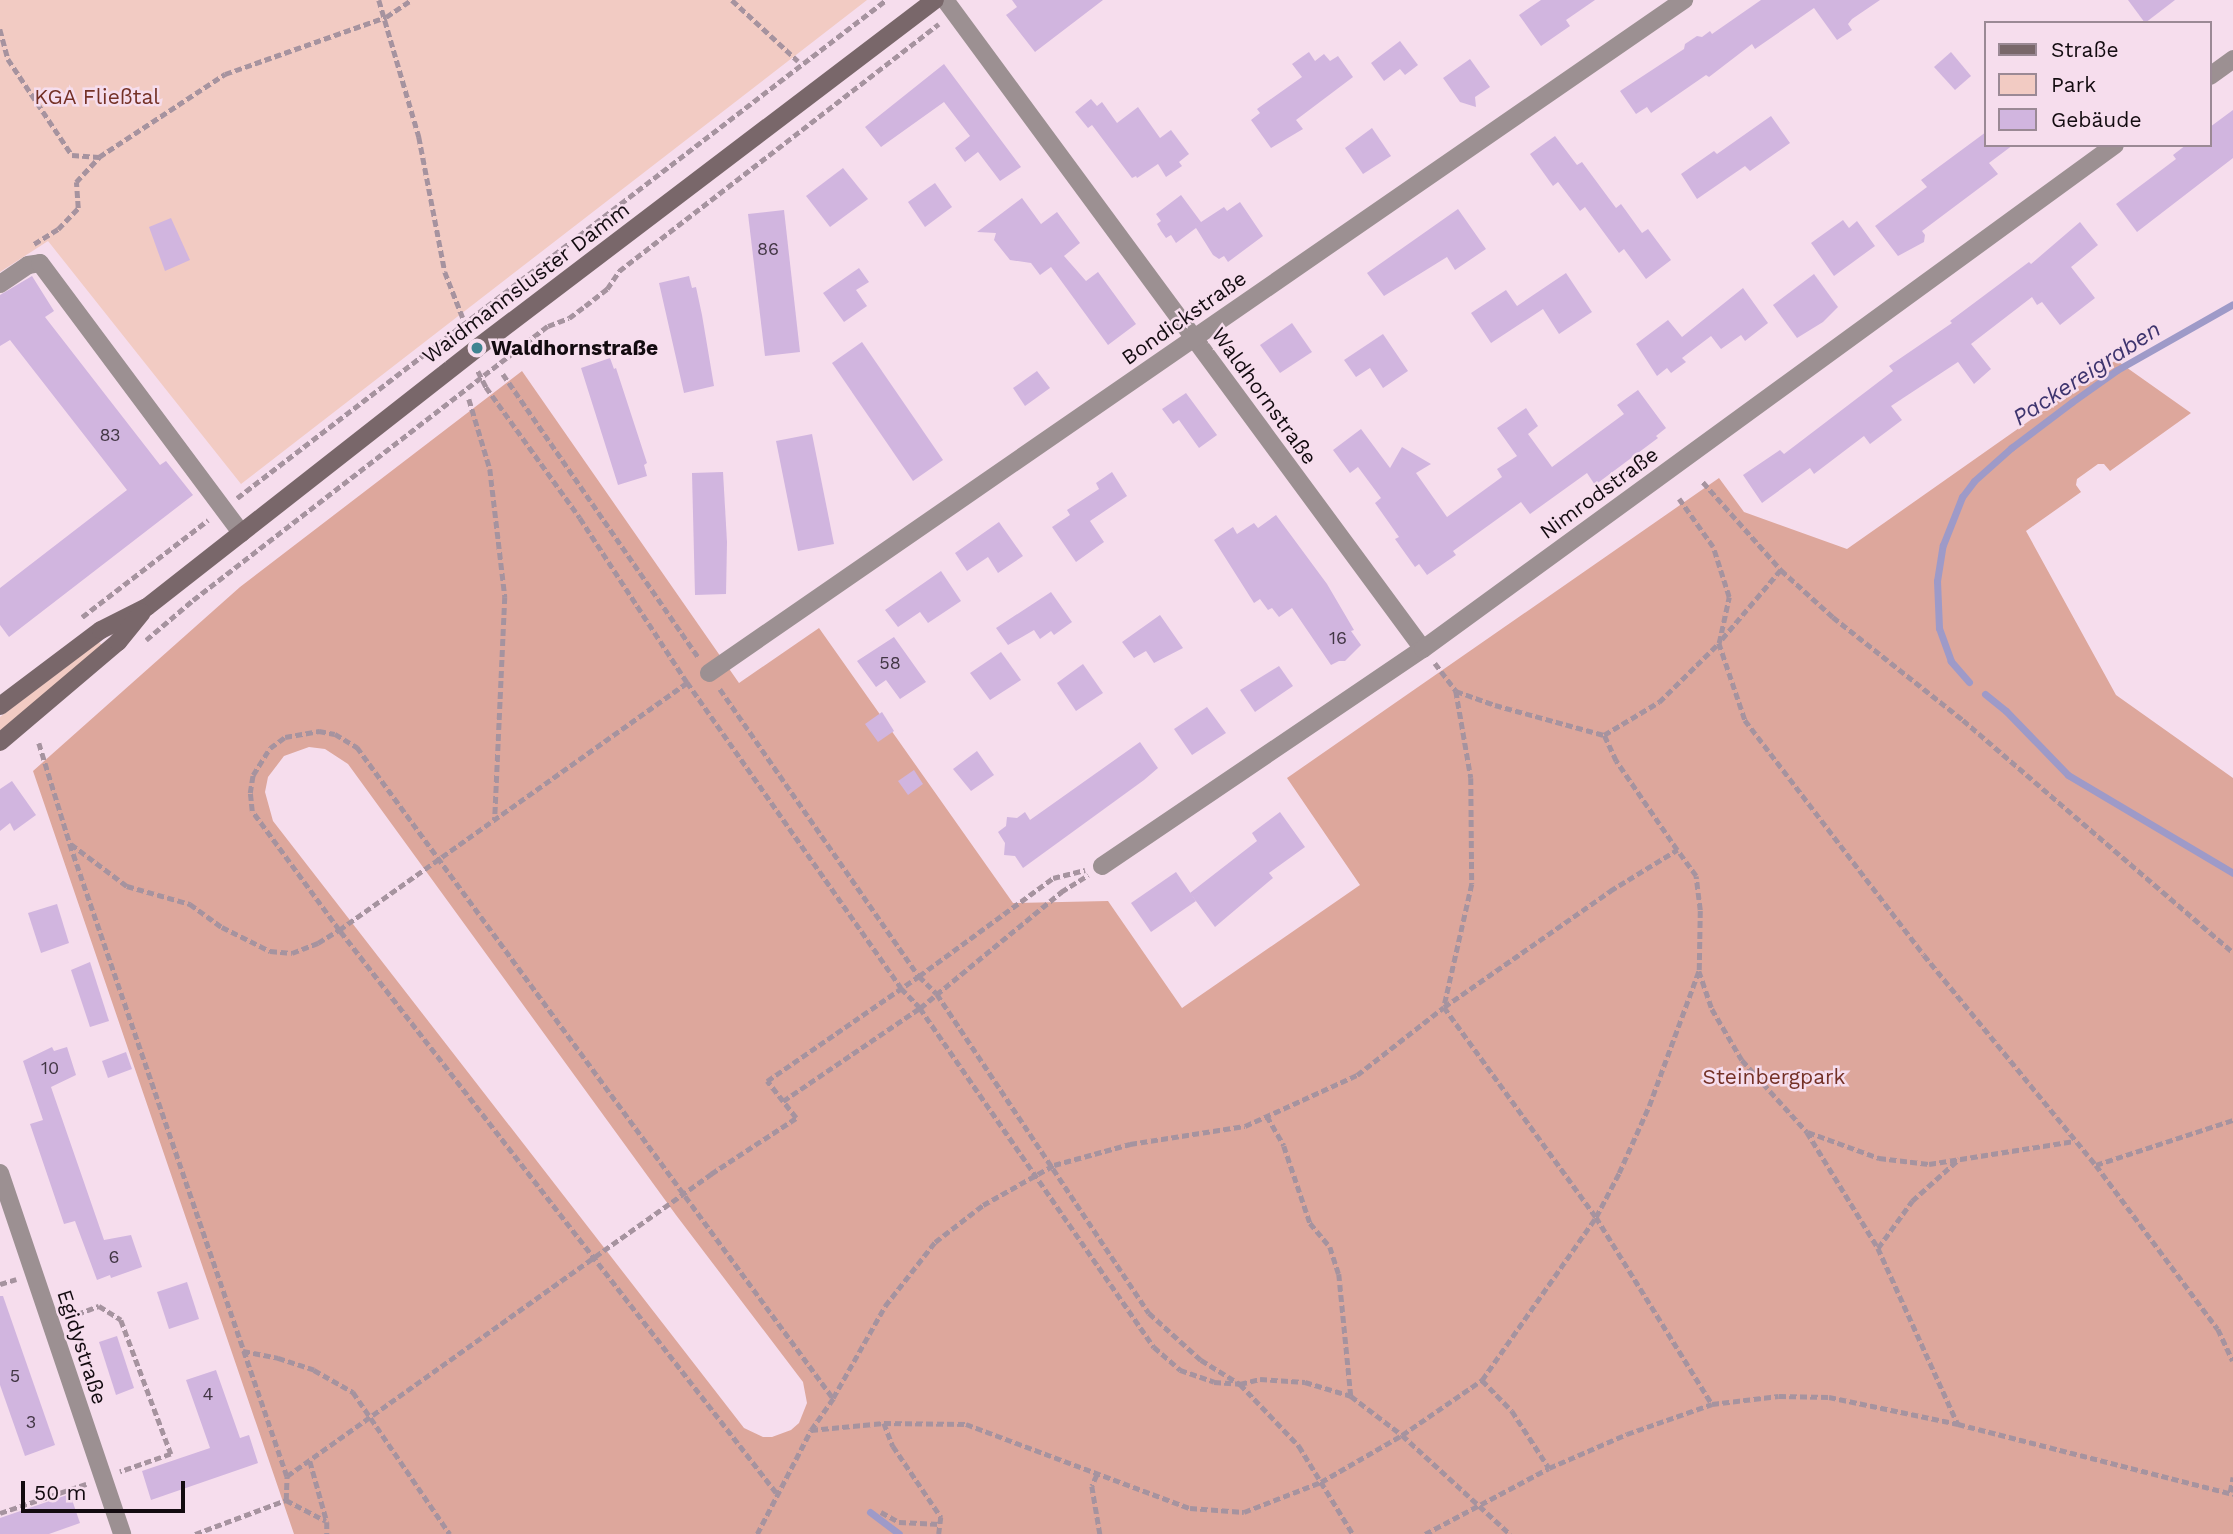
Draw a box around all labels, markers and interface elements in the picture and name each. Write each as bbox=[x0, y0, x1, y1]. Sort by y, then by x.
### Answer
legend bbox=[1984, 21, 2212, 147]
text: Straße bbox=[2051, 37, 2119, 62]
text: Park bbox=[2051, 72, 2096, 97]
park label: KGA Fließtal bbox=[34, 84, 160, 110]
text: Gebäude bbox=[2051, 107, 2142, 132]
street label: Waidmannsluster Damm bbox=[417, 197, 635, 369]
house number: 86 bbox=[757, 238, 779, 260]
street label: Bondickstraße bbox=[1117, 266, 1251, 370]
water label: Packereigraben bbox=[2008, 316, 2166, 432]
street label: Waldhornstraße bbox=[1206, 323, 1322, 469]
place label: Waldhornstraße bbox=[491, 335, 658, 361]
marker: Waldhornstraße bbox=[469, 340, 485, 356]
house number: 83 bbox=[99, 424, 121, 446]
street label: Nimrodstraße bbox=[1535, 442, 1663, 544]
house number: 16 bbox=[1329, 627, 1347, 649]
house number: 58 bbox=[879, 652, 901, 674]
house number: 10 bbox=[41, 1057, 59, 1079]
park label: Steinbergpark bbox=[1703, 1064, 1845, 1090]
house number: 6 bbox=[109, 1246, 119, 1268]
street label: Egidystraße bbox=[52, 1287, 112, 1407]
house number: 5 bbox=[10, 1365, 20, 1387]
house number: 4 bbox=[203, 1383, 213, 1405]
house number: 3 bbox=[26, 1411, 36, 1433]
scale bar bbox=[24, 1468, 189, 1512]
text: 50 m bbox=[34, 1480, 86, 1505]

